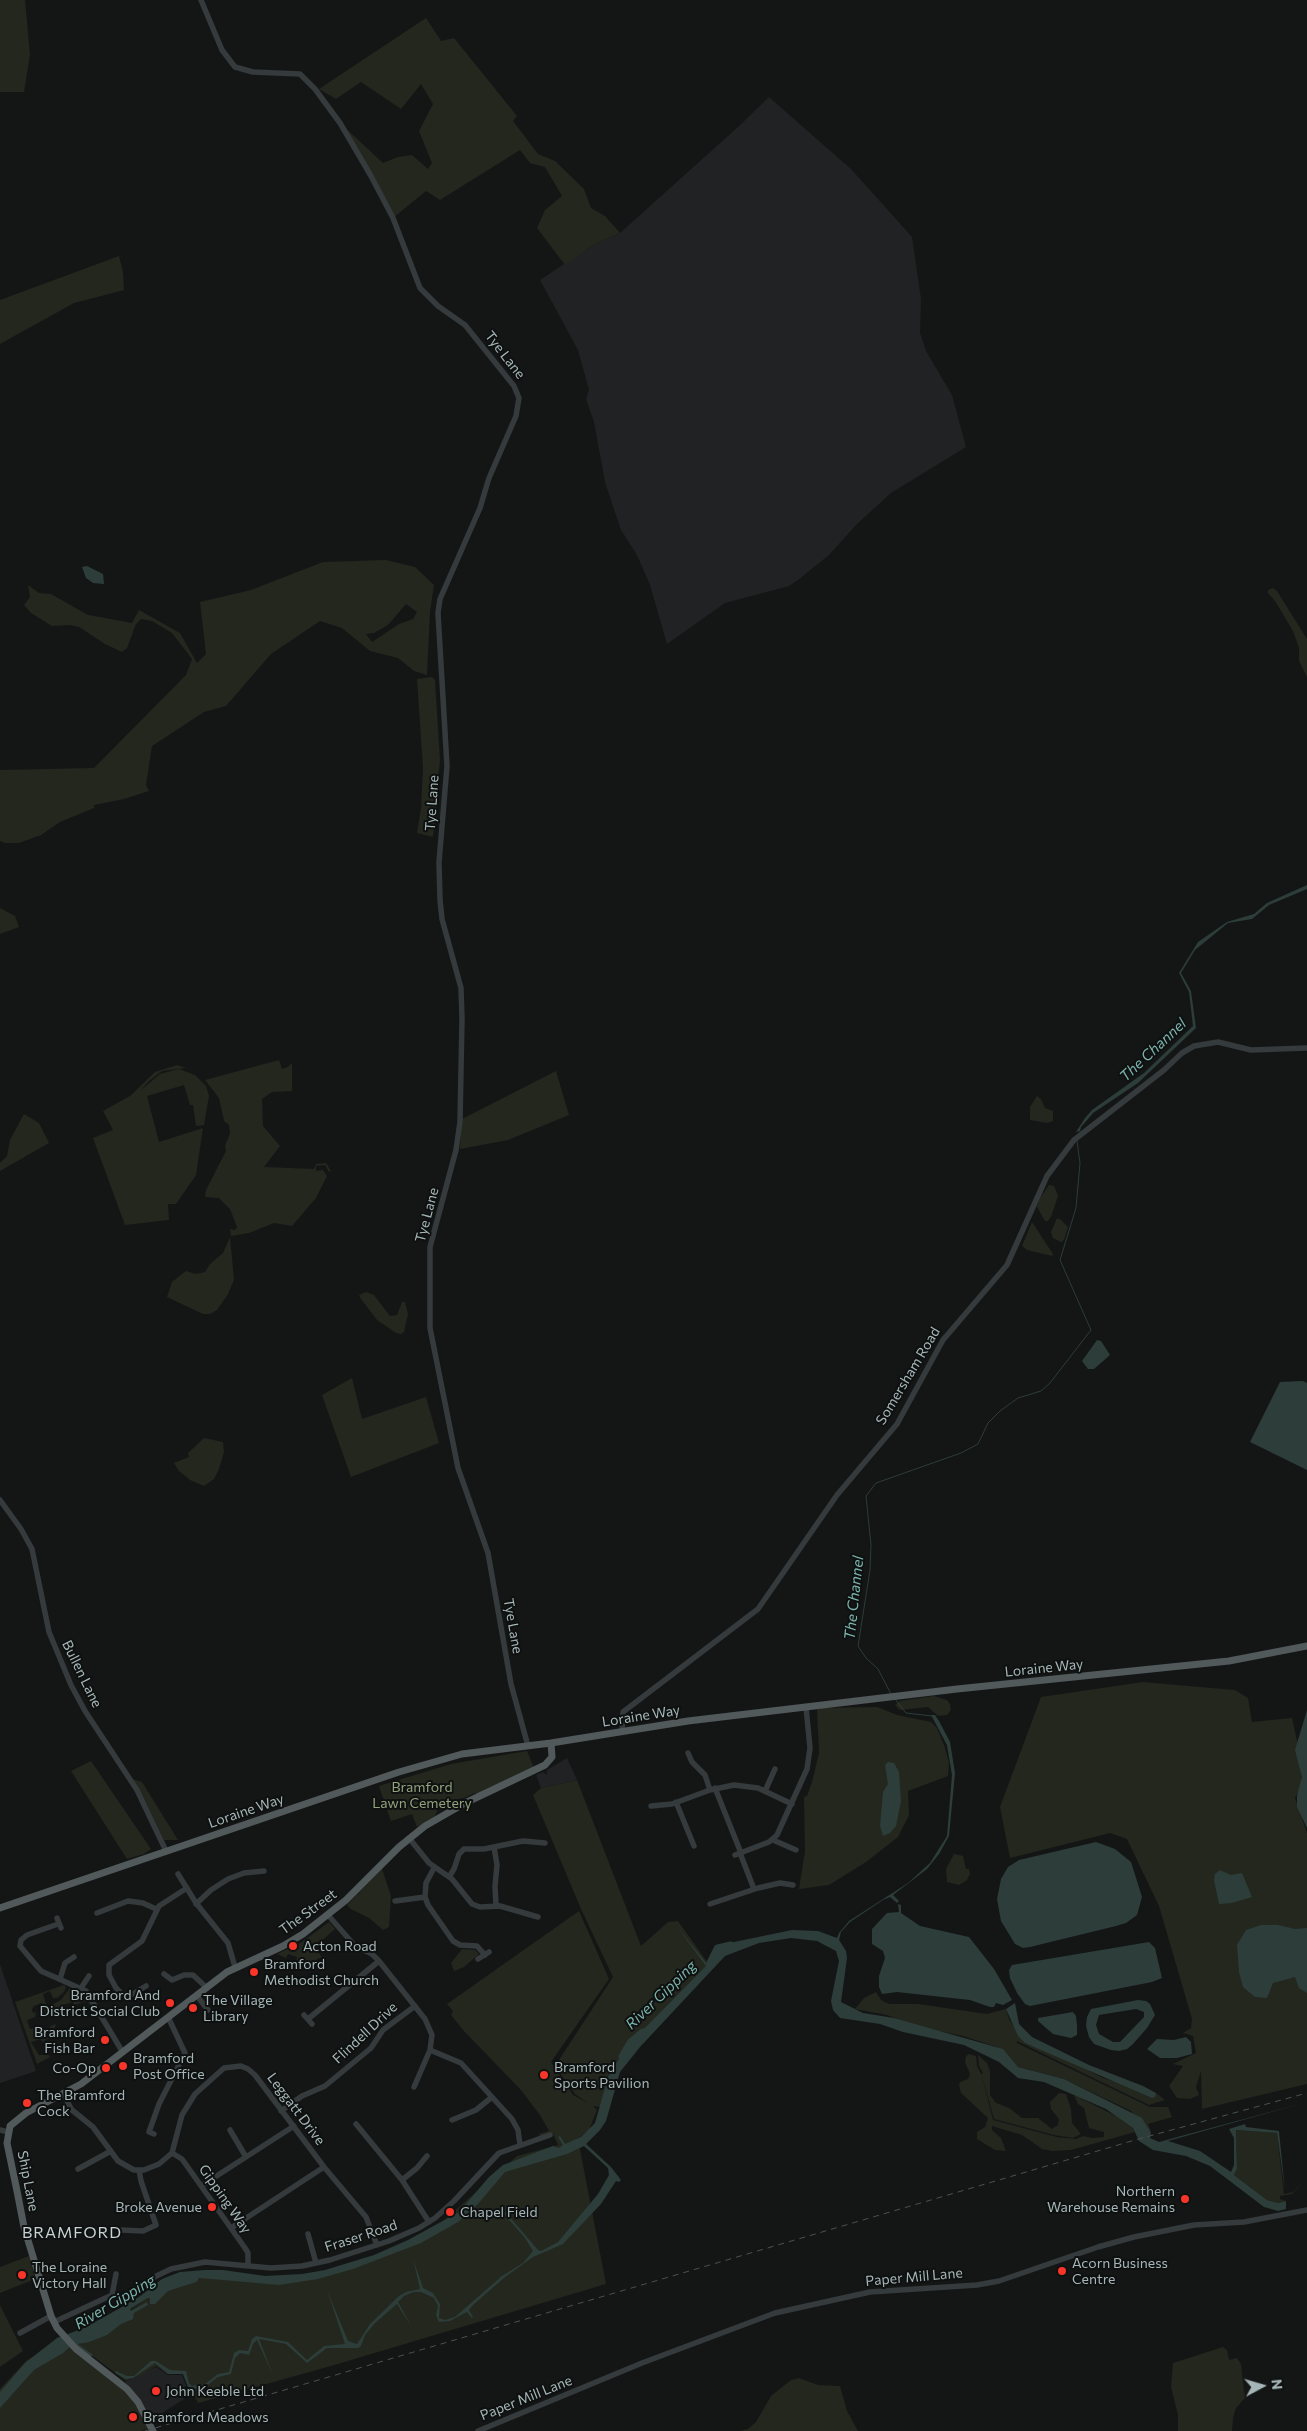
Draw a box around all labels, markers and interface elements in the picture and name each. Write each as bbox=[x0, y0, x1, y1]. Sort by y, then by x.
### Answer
street label: Tye Lane bbox=[481, 328, 529, 382]
street label: Tye Lane bbox=[422, 775, 442, 831]
water label: The Channel bbox=[1116, 1015, 1190, 1085]
street label: Tye Lane bbox=[412, 1186, 442, 1244]
street label: Somersham Road bbox=[872, 1324, 944, 1428]
water label: The Channel bbox=[841, 1555, 867, 1641]
street label: Tye Lane bbox=[500, 1597, 526, 1655]
street label: Bullen Lane bbox=[58, 1638, 106, 1710]
street label: Loraine Way bbox=[1004, 1656, 1084, 1680]
street label: Loraine Way bbox=[601, 1702, 681, 1730]
park label: Bramford Lawn Cemetery bbox=[372, 1779, 472, 1811]
street label: Loraine Way bbox=[206, 1790, 286, 1832]
street label: The Street bbox=[276, 1886, 340, 1938]
place label: Acton Road bbox=[303, 1938, 377, 1954]
marker: Acton Road bbox=[287, 1940, 299, 1952]
place label: Bramford Methodist Church bbox=[264, 1956, 379, 1988]
water label: River Gipping bbox=[622, 1957, 700, 2033]
marker: Bramford Methodist Church bbox=[248, 1966, 260, 1978]
place label: Bramford And District Social Club bbox=[40, 1987, 160, 2020]
place label: The Village Library bbox=[203, 1992, 273, 2024]
marker: Bramford And District Social Club bbox=[164, 1997, 176, 2009]
street label: Flindell Drive bbox=[329, 1999, 401, 2067]
marker: The Village Library bbox=[187, 2002, 199, 2014]
place label: Bramford Fish Bar bbox=[34, 2024, 95, 2056]
marker: Bramford Fish Bar bbox=[99, 2034, 111, 2046]
place label: Bramford Post Office bbox=[133, 2050, 205, 2082]
place label: Bramford Sports Pavilion bbox=[554, 2059, 650, 2092]
place label: Co-Op bbox=[52, 2060, 96, 2076]
marker: Bramford Post Office bbox=[117, 2060, 129, 2072]
marker: Co-Op bbox=[100, 2062, 112, 2074]
marker: Bramford Sports Pavilion bbox=[538, 2069, 550, 2081]
street label: Leggatt Drive bbox=[263, 2070, 329, 2148]
place label: The Bramford Cock bbox=[37, 2087, 125, 2120]
marker: The Bramford Cock bbox=[21, 2097, 33, 2109]
street label: Ship Lane bbox=[14, 2149, 42, 2213]
street label: Gipping Way bbox=[195, 2161, 255, 2237]
place label: Northern Warehouse Remains bbox=[1047, 2183, 1175, 2216]
marker: Northern Warehouse Remains bbox=[1179, 2193, 1191, 2205]
place label: Broke Avenue bbox=[115, 2199, 202, 2215]
marker: Broke Avenue bbox=[206, 2201, 218, 2213]
place label: Chapel Field bbox=[460, 2204, 537, 2220]
marker: Chapel Field bbox=[444, 2206, 456, 2218]
street label: Fraser Road bbox=[323, 2216, 399, 2256]
district label: BRAMFORD bbox=[21, 2223, 123, 2243]
place label: Acorn Business Centre bbox=[1072, 2255, 1168, 2288]
place label: The Loraine Victory Hall bbox=[32, 2259, 107, 2292]
street label: Paper Mill Lane bbox=[865, 2264, 963, 2290]
marker: Acorn Business Centre bbox=[1056, 2265, 1068, 2277]
marker: The Loraine Victory Hall bbox=[16, 2269, 28, 2281]
water label: River Gipping bbox=[71, 2271, 159, 2333]
north arrow bbox=[1237, 2361, 1287, 2411]
street label: Paper Mill Lane bbox=[478, 2372, 574, 2424]
text: N bbox=[1268, 2378, 1286, 2390]
place label: John Keeble Ltd bbox=[166, 2383, 264, 2399]
marker: John Keeble Ltd bbox=[150, 2385, 162, 2397]
place label: Bramford Meadows bbox=[143, 2409, 269, 2425]
marker: Bramford Meadows bbox=[127, 2411, 139, 2423]

